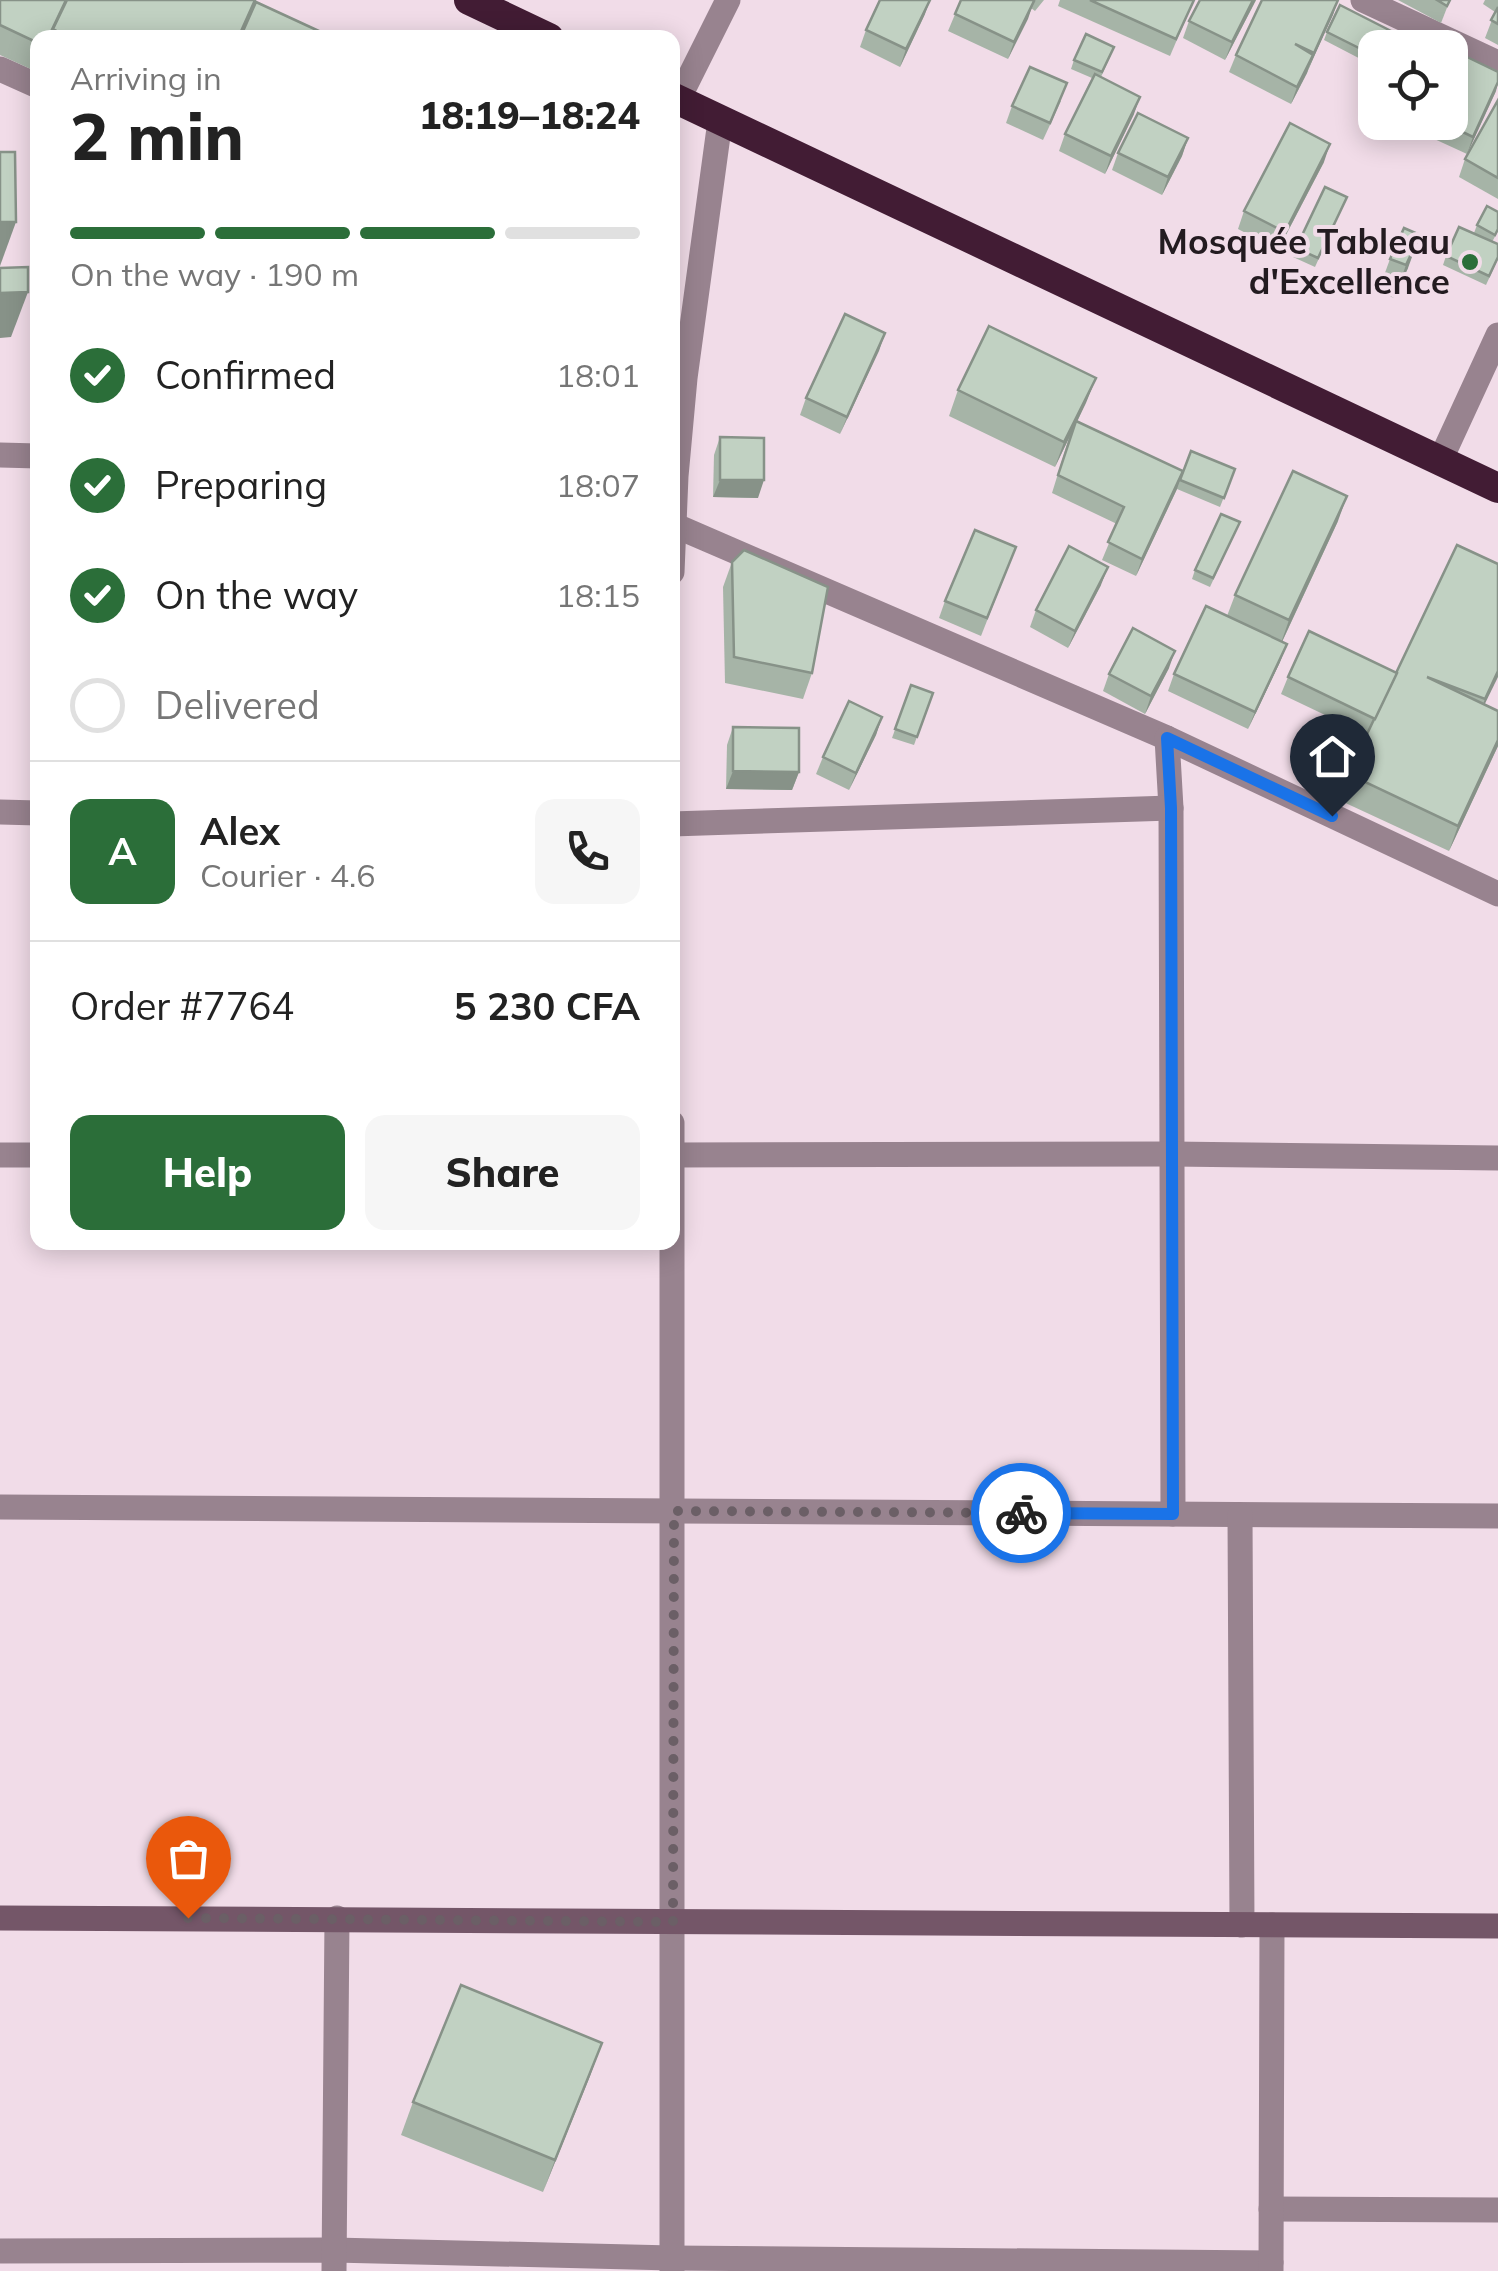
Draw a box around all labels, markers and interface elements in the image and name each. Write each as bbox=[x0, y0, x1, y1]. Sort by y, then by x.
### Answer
map controls bbox=[1358, 30, 1468, 140]
button: locate bbox=[1358, 30, 1468, 140]
text: Arriving in bbox=[70, 58, 222, 98]
text: 18:19–18:24 bbox=[419, 91, 640, 139]
text: 2 min bbox=[70, 95, 244, 176]
place label: Mosquée Tableau d'Excellence bbox=[1158, 219, 1450, 303]
marker: Mosquée Tableau d'Excellence bbox=[1459, 251, 1481, 273]
text: On the way · 190 m bbox=[70, 254, 359, 294]
icon: check bbox=[70, 348, 125, 403]
text: Confirmed bbox=[155, 351, 336, 399]
text: 18:01 bbox=[556, 355, 640, 395]
icon: check bbox=[70, 458, 125, 513]
text: Preparing bbox=[155, 461, 327, 509]
text: 18:07 bbox=[556, 465, 640, 505]
icon: check bbox=[70, 568, 125, 623]
text: On the way bbox=[155, 571, 358, 619]
text: 18:15 bbox=[556, 575, 640, 615]
text: Delivered bbox=[155, 681, 320, 729]
pin bbox=[1290, 714, 1375, 817]
icon: home bbox=[1305, 729, 1360, 784]
button: phone bbox=[535, 799, 640, 904]
text: Alex bbox=[200, 807, 280, 855]
text: A bbox=[108, 827, 137, 875]
text: Courier · 4.6 bbox=[200, 855, 376, 895]
text: Order #7764 bbox=[70, 982, 294, 1030]
text: 5 230 CFA bbox=[454, 982, 640, 1030]
button: Help bbox=[70, 1115, 345, 1230]
button: Share bbox=[365, 1115, 640, 1230]
courier bbox=[971, 1463, 1071, 1563]
icon: bike bbox=[994, 1486, 1049, 1541]
pin bbox=[146, 1816, 231, 1919]
icon: bag bbox=[161, 1831, 216, 1886]

